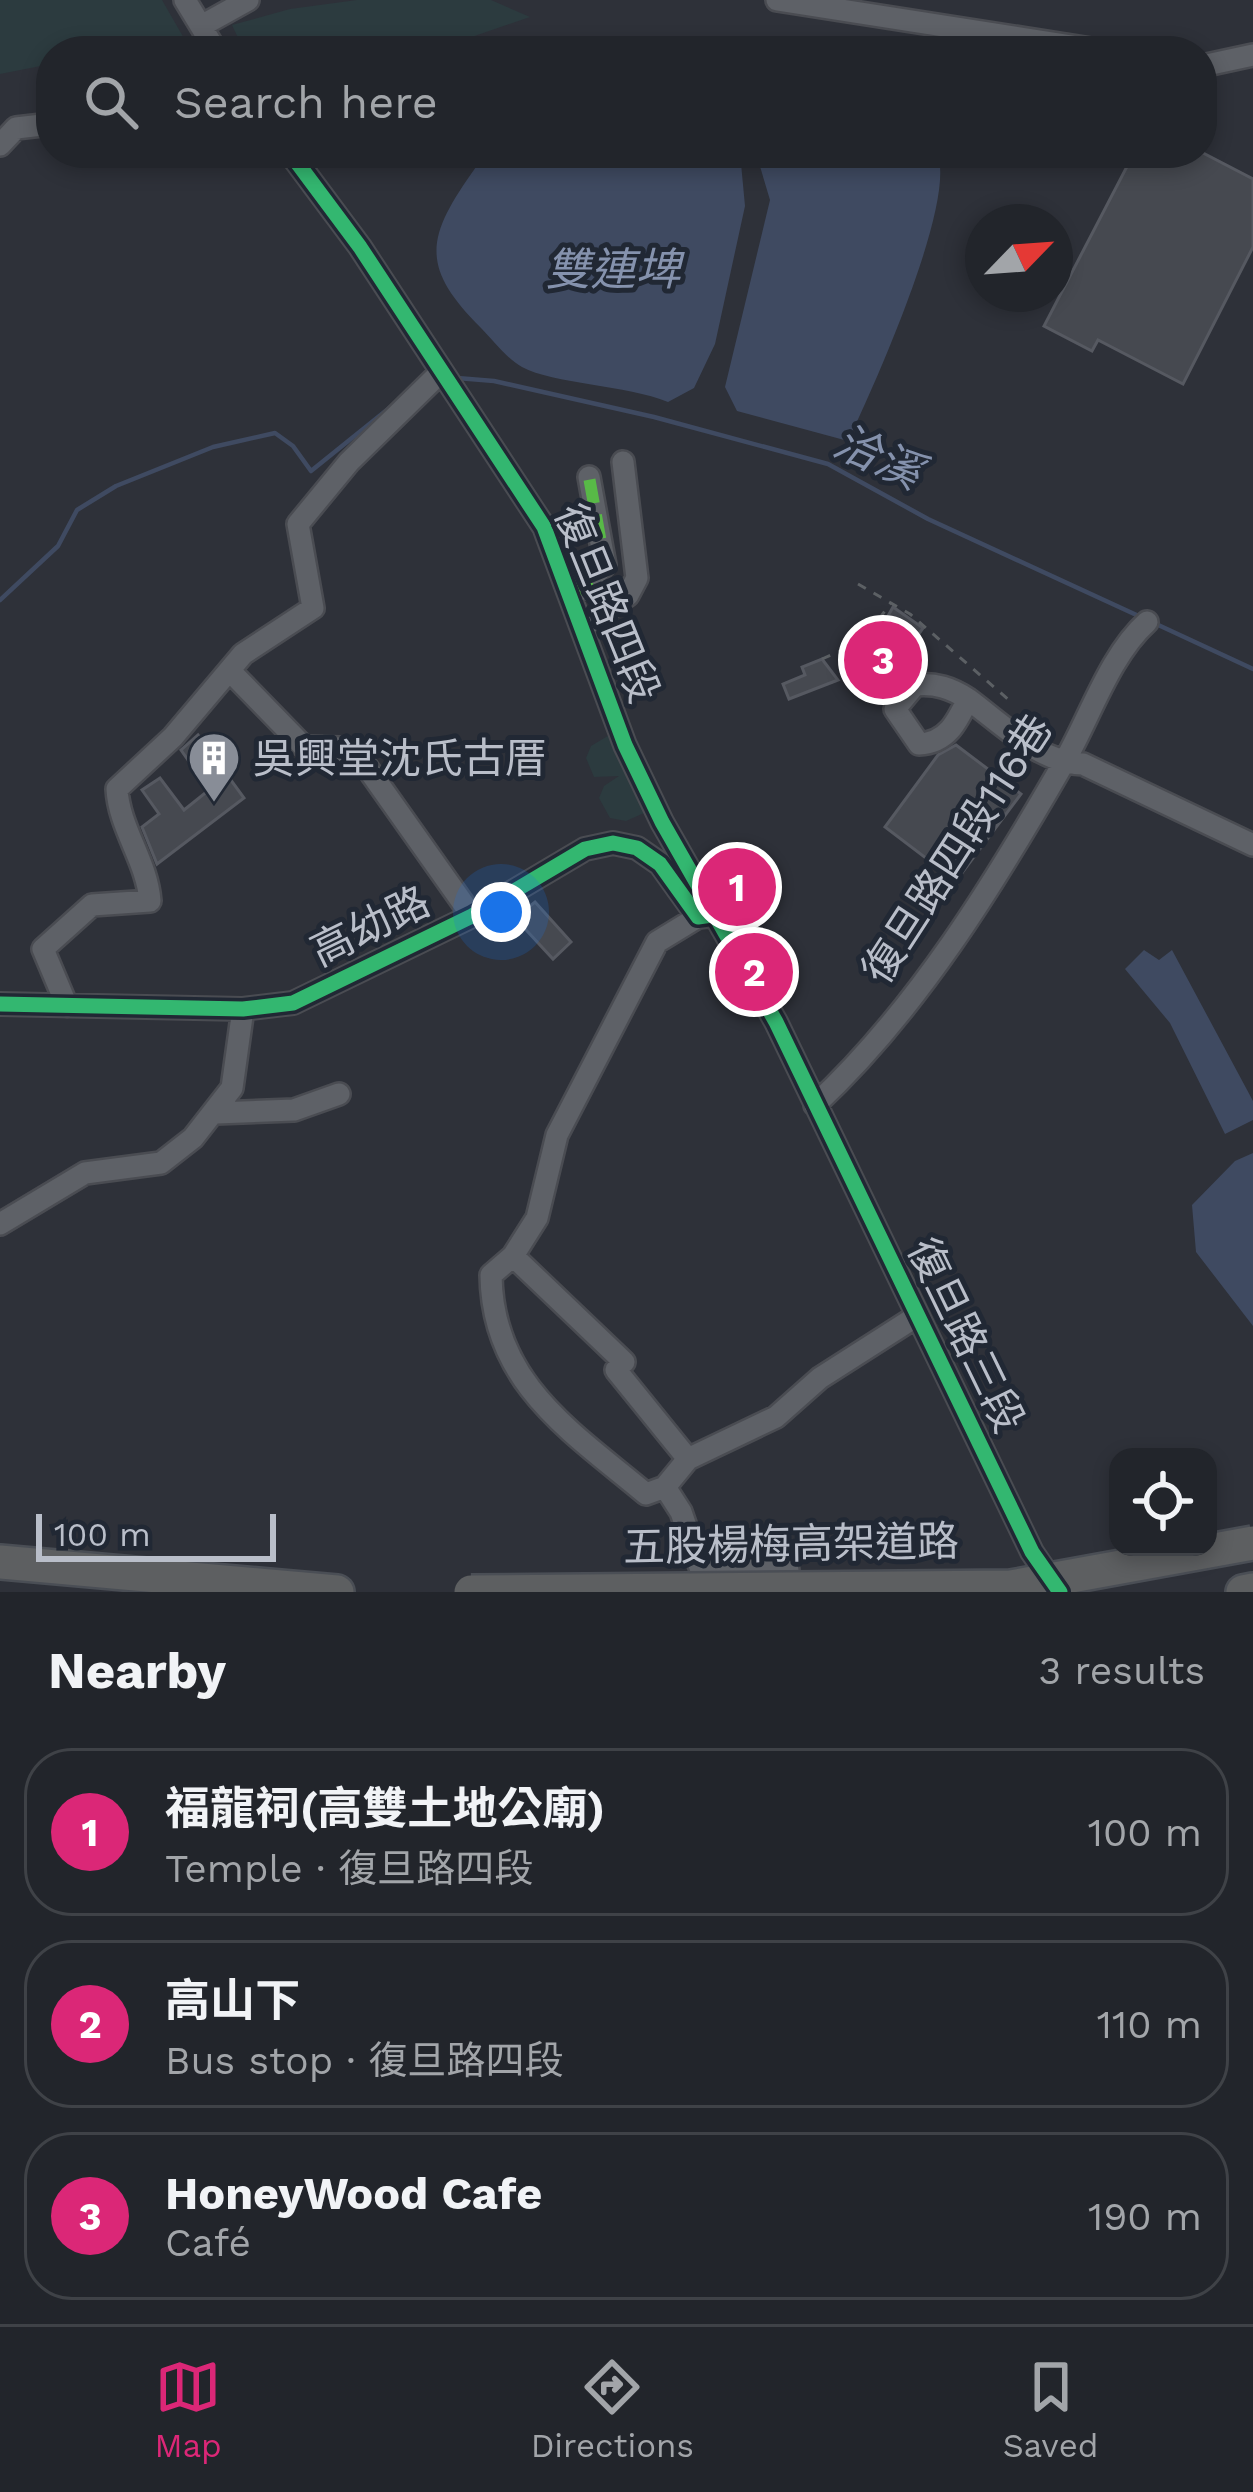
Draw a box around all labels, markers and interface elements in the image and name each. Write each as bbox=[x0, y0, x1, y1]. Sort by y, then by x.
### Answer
search box bbox=[36, 36, 1217, 168]
icon: search bbox=[78, 69, 144, 135]
text: Search here bbox=[174, 76, 438, 129]
north arrow bbox=[965, 204, 1073, 312]
water label: 雙連埤 bbox=[545, 243, 685, 296]
water label: 洽溪 bbox=[826, 414, 935, 502]
street label: 復旦路四段 bbox=[545, 496, 669, 710]
pin: 3 bbox=[844, 615, 922, 705]
street label: 復旦路四段116巷 bbox=[852, 706, 1062, 992]
building icon: 吳興堂沈氏古厝 bbox=[186, 730, 242, 804]
place label: 吳興堂沈氏古厝 bbox=[253, 734, 547, 783]
pin: 1 bbox=[698, 842, 776, 932]
street label: 高幼路 bbox=[303, 876, 437, 976]
your location bbox=[471, 882, 531, 942]
pin: 2 bbox=[715, 927, 793, 1017]
street label: 復旦路三段 bbox=[898, 1230, 1034, 1440]
map controls bbox=[1109, 1448, 1217, 1556]
button: locate bbox=[1109, 1448, 1217, 1556]
scale bar bbox=[36, 1508, 276, 1561]
text: 100 m bbox=[54, 1515, 151, 1554]
street label: 五股楊梅高架道路 bbox=[623, 1517, 959, 1571]
text: Nearby bbox=[48, 1641, 226, 1700]
text: 3 results bbox=[1039, 1648, 1205, 1693]
text: 福龍祠(高雙土地公廟) bbox=[165, 1782, 605, 1835]
text: 1 bbox=[82, 1810, 98, 1855]
text: 100 m bbox=[1088, 1810, 1202, 1855]
text: Temple · 復旦路四段 bbox=[165, 1846, 533, 1891]
text: 高山下 bbox=[165, 1974, 300, 2027]
text: 2 bbox=[78, 2002, 102, 2047]
text: 110 m bbox=[1097, 2002, 1202, 2047]
text: Bus stop · 復旦路四段 bbox=[165, 2038, 564, 2083]
text: HoneyWood Cafe bbox=[165, 2167, 542, 2220]
text: 3 bbox=[78, 2194, 102, 2239]
text: 190 m bbox=[1088, 2194, 1202, 2239]
text: Café bbox=[165, 2220, 251, 2265]
tab: Map bbox=[154, 2354, 222, 2465]
tab: Directions bbox=[531, 2354, 694, 2465]
tab: Saved bbox=[1003, 2354, 1099, 2465]

